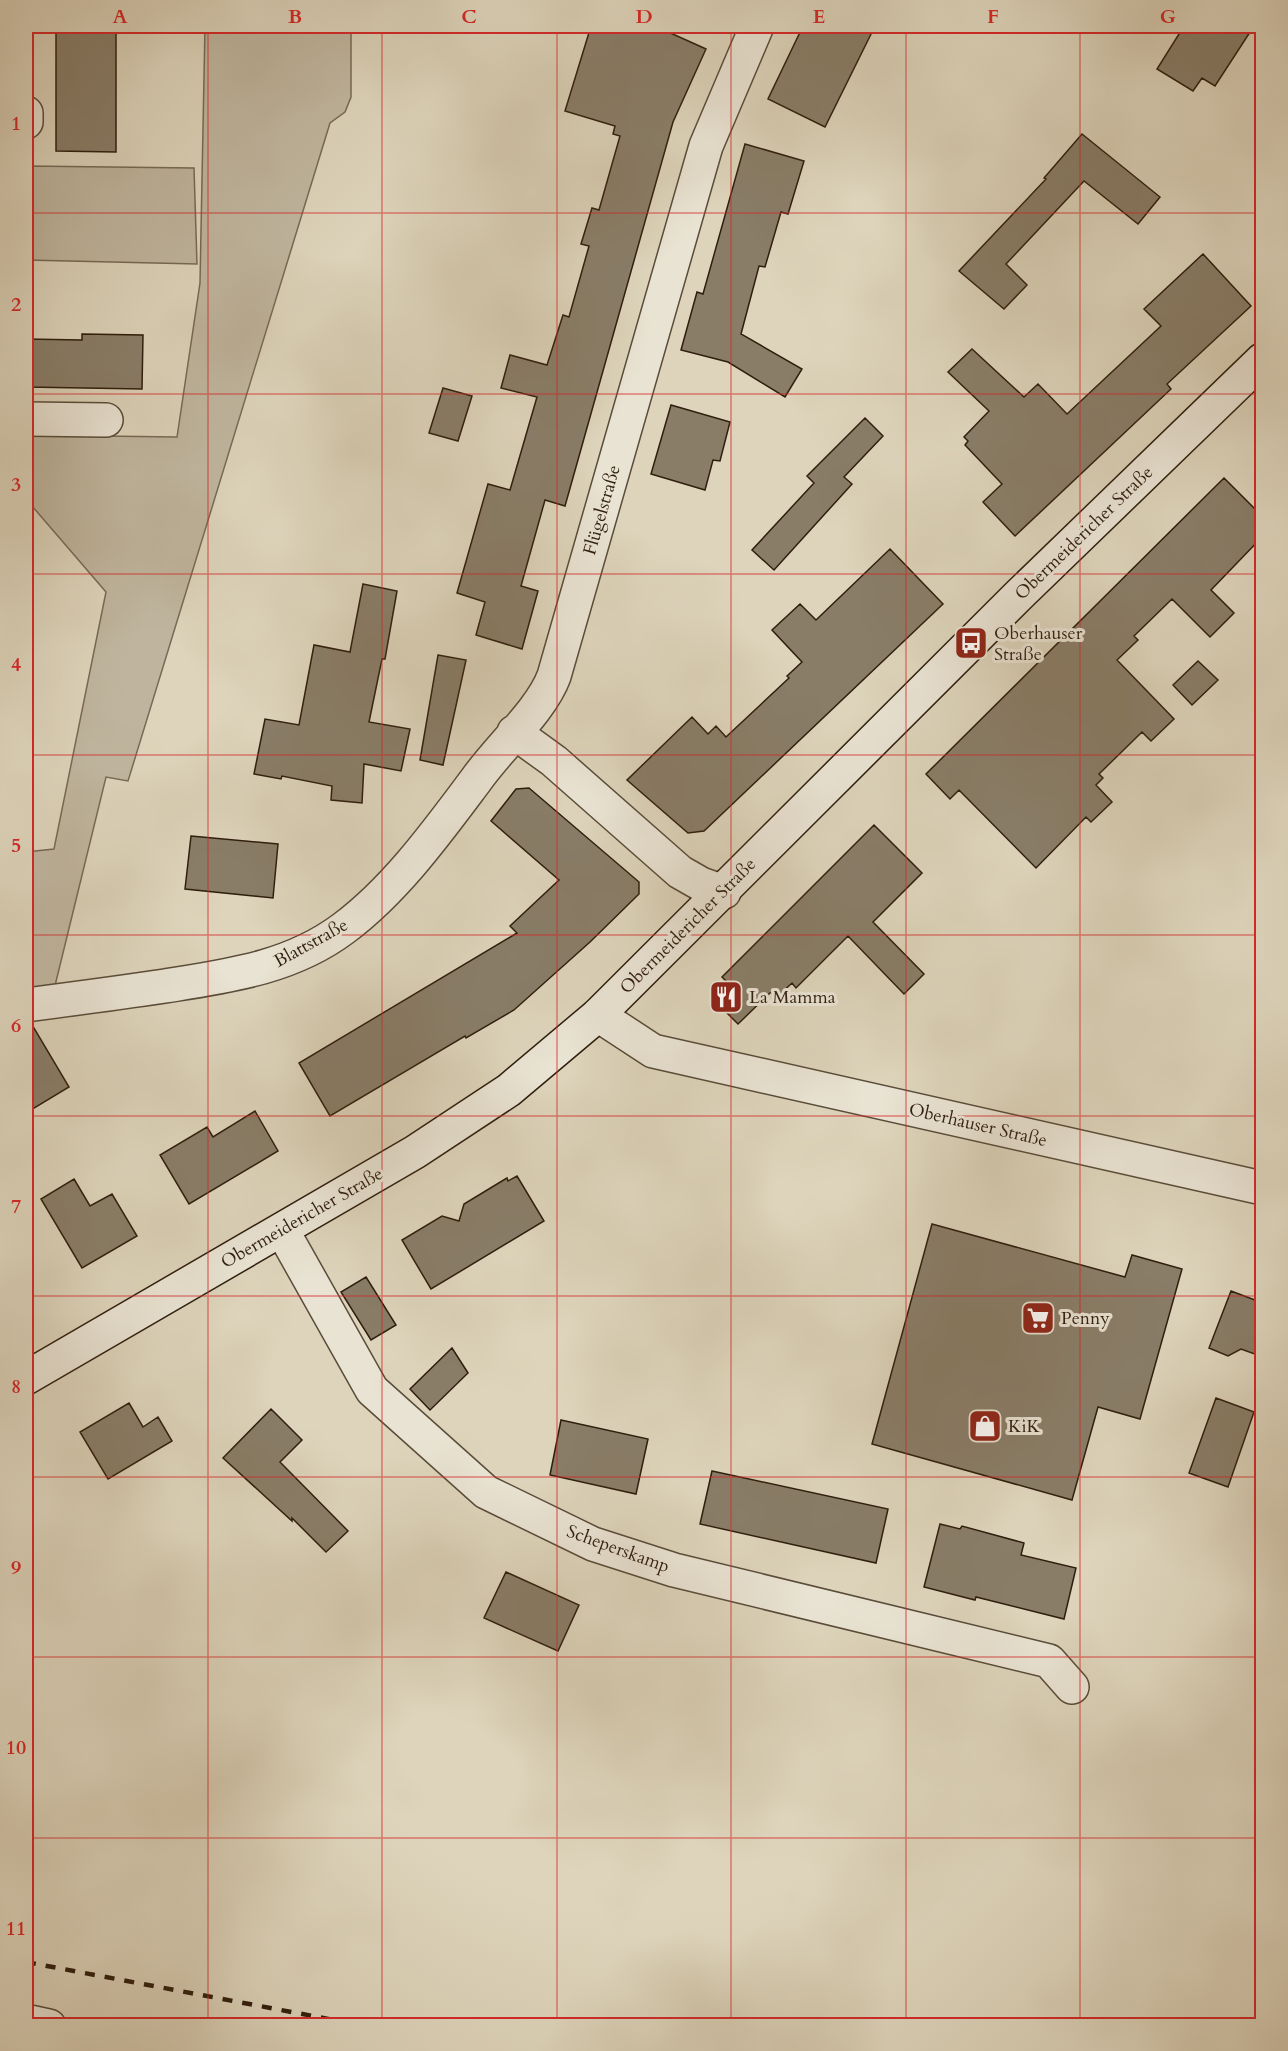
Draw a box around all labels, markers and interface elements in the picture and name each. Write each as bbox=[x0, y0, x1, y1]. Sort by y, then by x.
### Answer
text: A bbox=[112, 3, 128, 30]
text: B bbox=[288, 3, 302, 30]
text: C bbox=[461, 3, 477, 30]
text: D bbox=[635, 3, 653, 30]
text: E bbox=[813, 3, 825, 30]
text: F bbox=[987, 3, 999, 30]
text: G bbox=[1160, 3, 1176, 30]
text: 1 bbox=[11, 110, 21, 137]
text: 2 bbox=[11, 291, 21, 318]
street label: Obermeidericher Straße bbox=[1009, 460, 1159, 606]
street label: Flügelstraße bbox=[577, 462, 627, 558]
text: 3 bbox=[11, 471, 21, 498]
place label: Oberhauser Straße bbox=[994, 621, 1083, 667]
bus stop icon: Oberhauser Straße bbox=[953, 625, 989, 661]
text: 4 bbox=[11, 651, 21, 678]
text: 5 bbox=[11, 832, 21, 859]
street label: Obermeidericher Straße bbox=[614, 852, 762, 1000]
street label: Blattstraße bbox=[270, 912, 352, 974]
restaurant icon: La Mamma bbox=[708, 979, 744, 1015]
place label: La Mamma bbox=[749, 985, 836, 1010]
text: 6 bbox=[11, 1012, 21, 1039]
street label: Oberhauser Straße bbox=[906, 1097, 1050, 1153]
street label: Obermeidericher Straße bbox=[216, 1161, 388, 1275]
text: 7 bbox=[11, 1193, 21, 1220]
supermarket icon: Penny bbox=[1020, 1300, 1056, 1336]
place label: Penny bbox=[1061, 1306, 1110, 1331]
text: 8 bbox=[11, 1373, 21, 1400]
shop icon: KiK bbox=[967, 1408, 1003, 1444]
place label: KiK bbox=[1008, 1414, 1040, 1439]
street label: Scheperskamp bbox=[563, 1519, 673, 1579]
text: 9 bbox=[11, 1554, 21, 1581]
text: 10 bbox=[6, 1734, 26, 1761]
text: 11 bbox=[6, 1915, 26, 1942]

